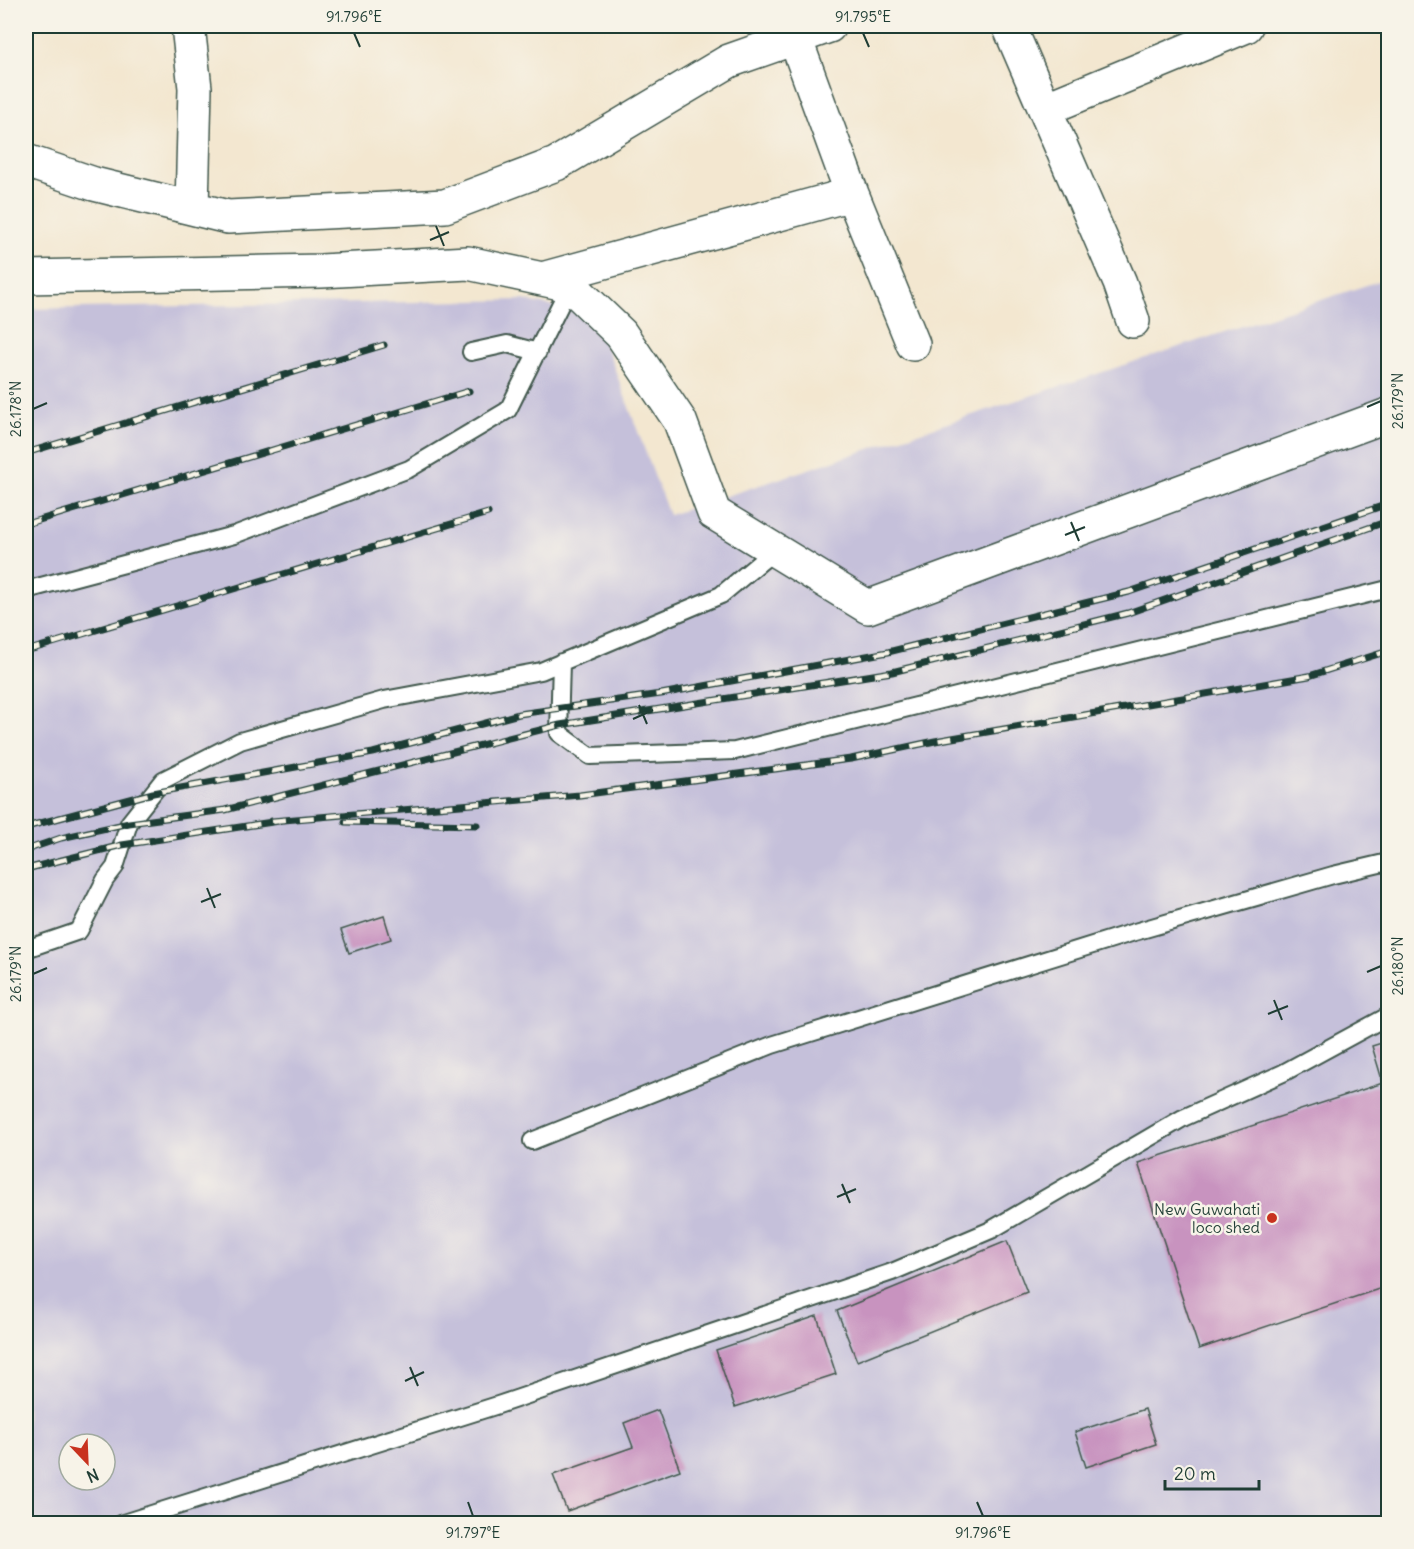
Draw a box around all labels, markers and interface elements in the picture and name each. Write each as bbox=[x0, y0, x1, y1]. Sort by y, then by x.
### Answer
text: 91.796°E bbox=[326, 7, 382, 26]
text: 91.795°E bbox=[835, 7, 891, 26]
text: 26.179°N bbox=[1388, 373, 1407, 429]
text: 26.178°N bbox=[6, 381, 25, 437]
text: 26.180°N bbox=[1388, 936, 1407, 996]
text: 26.179°N bbox=[6, 946, 25, 1002]
place label: New Guwahati loco shed bbox=[1154, 1199, 1260, 1237]
marker: New Guwahati loco shed bbox=[1265, 1211, 1279, 1225]
north arrow bbox=[57, 1432, 117, 1492]
scale bar bbox=[1165, 1453, 1260, 1491]
text: 20 m bbox=[1174, 1462, 1216, 1485]
text: N bbox=[84, 1464, 102, 1487]
text: 91.797°E bbox=[446, 1523, 501, 1542]
text: 91.796°E bbox=[955, 1523, 1011, 1542]

